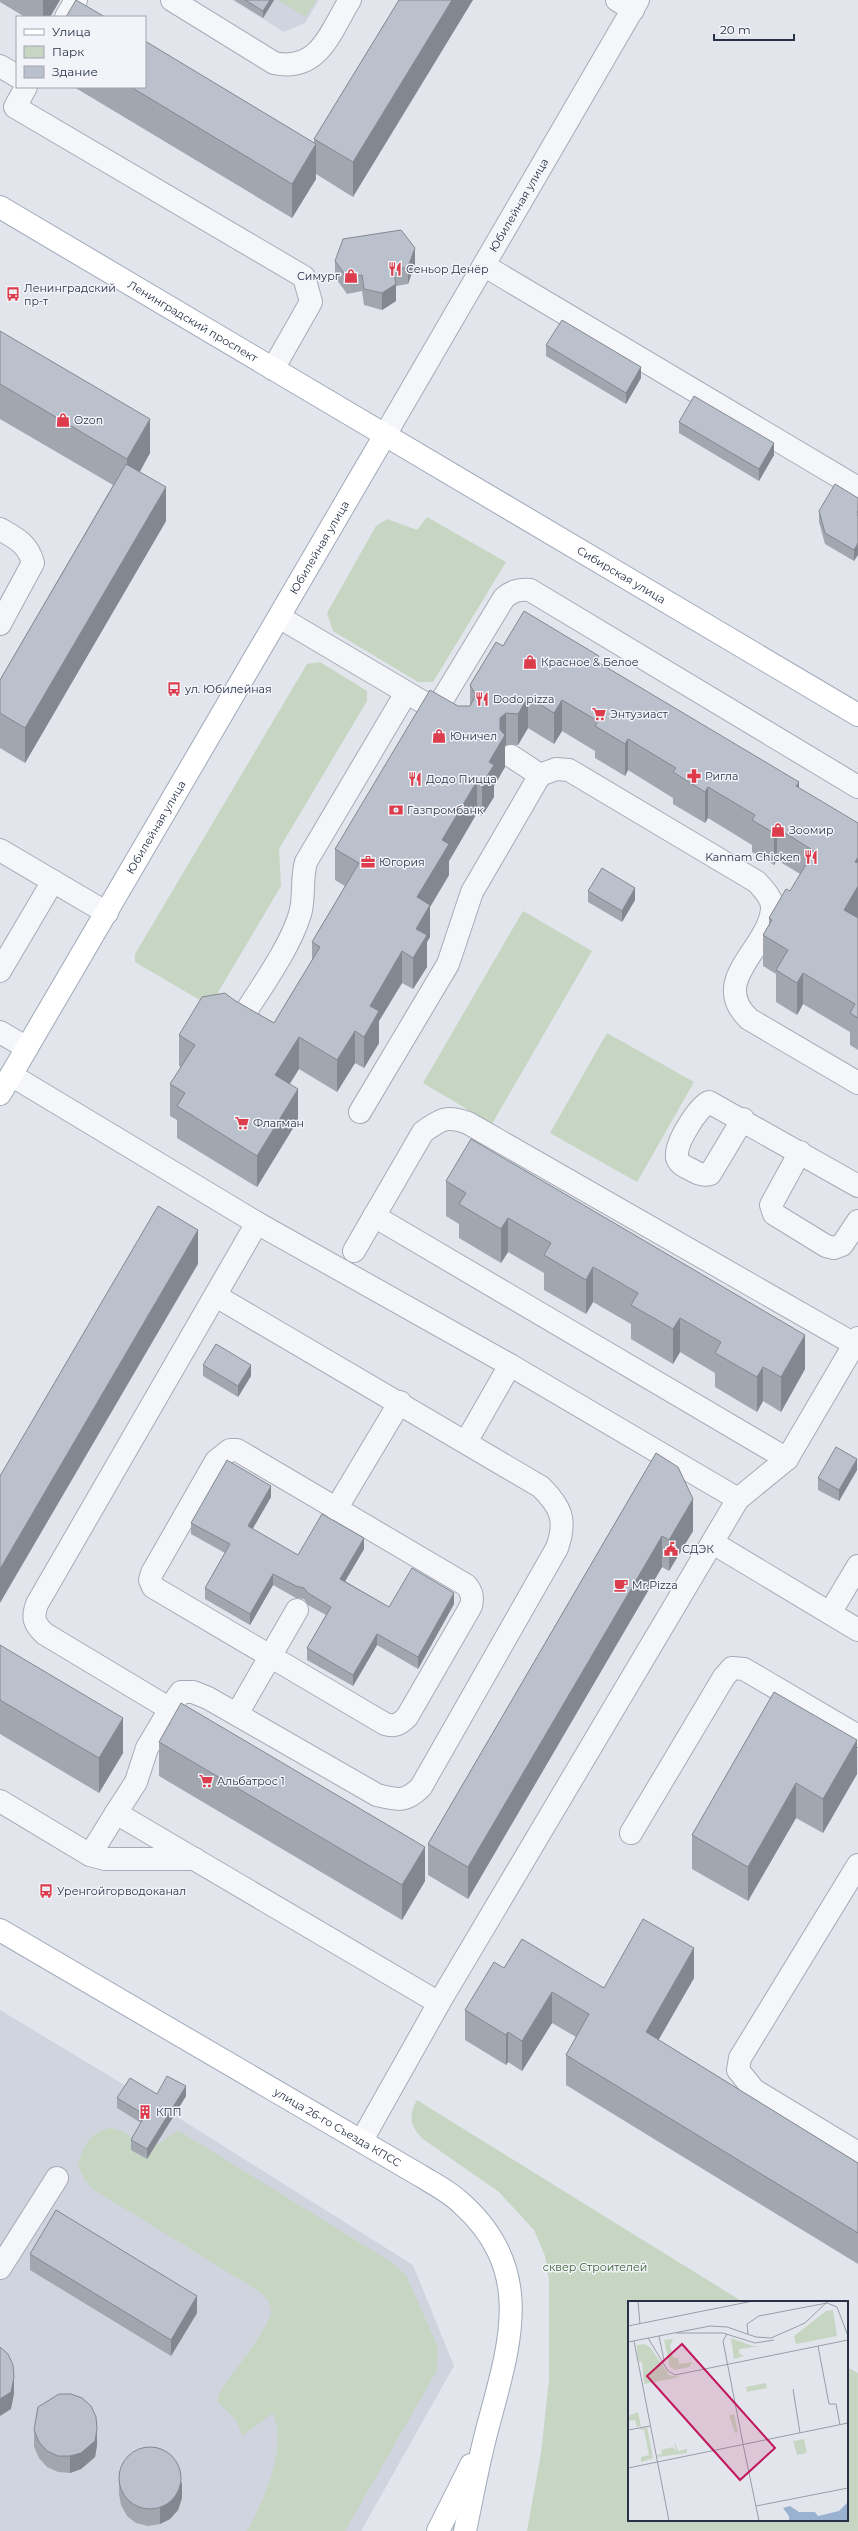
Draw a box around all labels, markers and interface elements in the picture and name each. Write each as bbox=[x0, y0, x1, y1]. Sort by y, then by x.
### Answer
legend bbox=[16, 16, 146, 88]
scale bar bbox=[714, 16, 794, 42]
text: 20 m bbox=[720, 22, 751, 37]
text: Улица bbox=[52, 24, 91, 39]
text: Парк bbox=[52, 44, 84, 59]
text: Здание bbox=[52, 64, 98, 79]
street label: Юбилейная улица bbox=[486, 156, 551, 254]
restaurant icon: Сеньор Денёр bbox=[387, 261, 403, 277]
place label: Сеньор Денёр bbox=[406, 262, 489, 276]
shop icon: Симург bbox=[343, 268, 359, 284]
place label: Симург bbox=[297, 269, 341, 283]
street label: Ленинградский проспект bbox=[125, 277, 261, 365]
place label: Ленинградский пр-т bbox=[24, 281, 116, 308]
bus stop icon: Ленинградский пр-т bbox=[5, 286, 21, 302]
shop icon: Ozon bbox=[55, 412, 71, 428]
place label: Ozon bbox=[74, 413, 103, 427]
street label: Юбилейная улица bbox=[287, 498, 352, 597]
street label: Сибирская улица bbox=[574, 543, 668, 607]
shop icon: Красное & Белое bbox=[522, 654, 538, 670]
place label: Красное & Белое bbox=[541, 655, 639, 669]
bus stop icon: ул. Юбилейная bbox=[166, 681, 182, 697]
place label: ул. Юбилейная bbox=[184, 682, 272, 696]
restaurant icon: Dodo pizza bbox=[474, 691, 490, 707]
place label: Dodo pizza bbox=[493, 692, 554, 706]
supermarket icon: Энтузиаст bbox=[591, 706, 607, 722]
place label: Энтузиаст bbox=[610, 707, 668, 721]
shop icon: Юничел bbox=[431, 728, 447, 744]
place label: Юничел bbox=[450, 729, 497, 743]
pharmacy icon: Ригла bbox=[686, 768, 702, 784]
place label: Ригла bbox=[705, 769, 738, 783]
restaurant icon: Додо Пицца bbox=[407, 771, 423, 787]
place label: Додо Пицца bbox=[426, 772, 497, 786]
street label: Юбилейная улица bbox=[123, 778, 189, 876]
bank icon: Газпромбанк bbox=[388, 802, 404, 818]
place label: Газпромбанк bbox=[407, 803, 484, 817]
shop icon: Зоомир bbox=[770, 822, 786, 838]
place label: Зоомир bbox=[789, 823, 834, 837]
restaurant icon: Kannam Chicken bbox=[803, 849, 819, 865]
place label: Kannam Chicken bbox=[705, 850, 800, 864]
office icon: Югория bbox=[360, 854, 376, 870]
place label: Югория bbox=[379, 855, 425, 869]
supermarket icon: Флагман bbox=[234, 1115, 250, 1131]
place label: Флагман bbox=[253, 1116, 304, 1130]
public building icon: СДЭК bbox=[663, 1541, 679, 1557]
place label: СДЭК bbox=[682, 1542, 714, 1556]
cafe icon: Mr.Pizza bbox=[613, 1577, 629, 1593]
place label: Mr.Pizza bbox=[632, 1578, 678, 1592]
supermarket icon: Альбатрос 1 bbox=[198, 1773, 214, 1789]
place label: Альбатрос 1 bbox=[217, 1774, 285, 1788]
bus stop icon: Уренгойгорводоканал bbox=[38, 1883, 54, 1899]
place label: Уренгойгорводоканал bbox=[57, 1884, 186, 1898]
street label: улица 26-го Съезда КПСС bbox=[271, 2084, 404, 2170]
building icon: КПП bbox=[137, 2104, 153, 2120]
place label: КПП bbox=[156, 2105, 182, 2119]
park label: cквер Cтроителей bbox=[543, 2260, 647, 2274]
inset map bbox=[628, 2301, 848, 2521]

